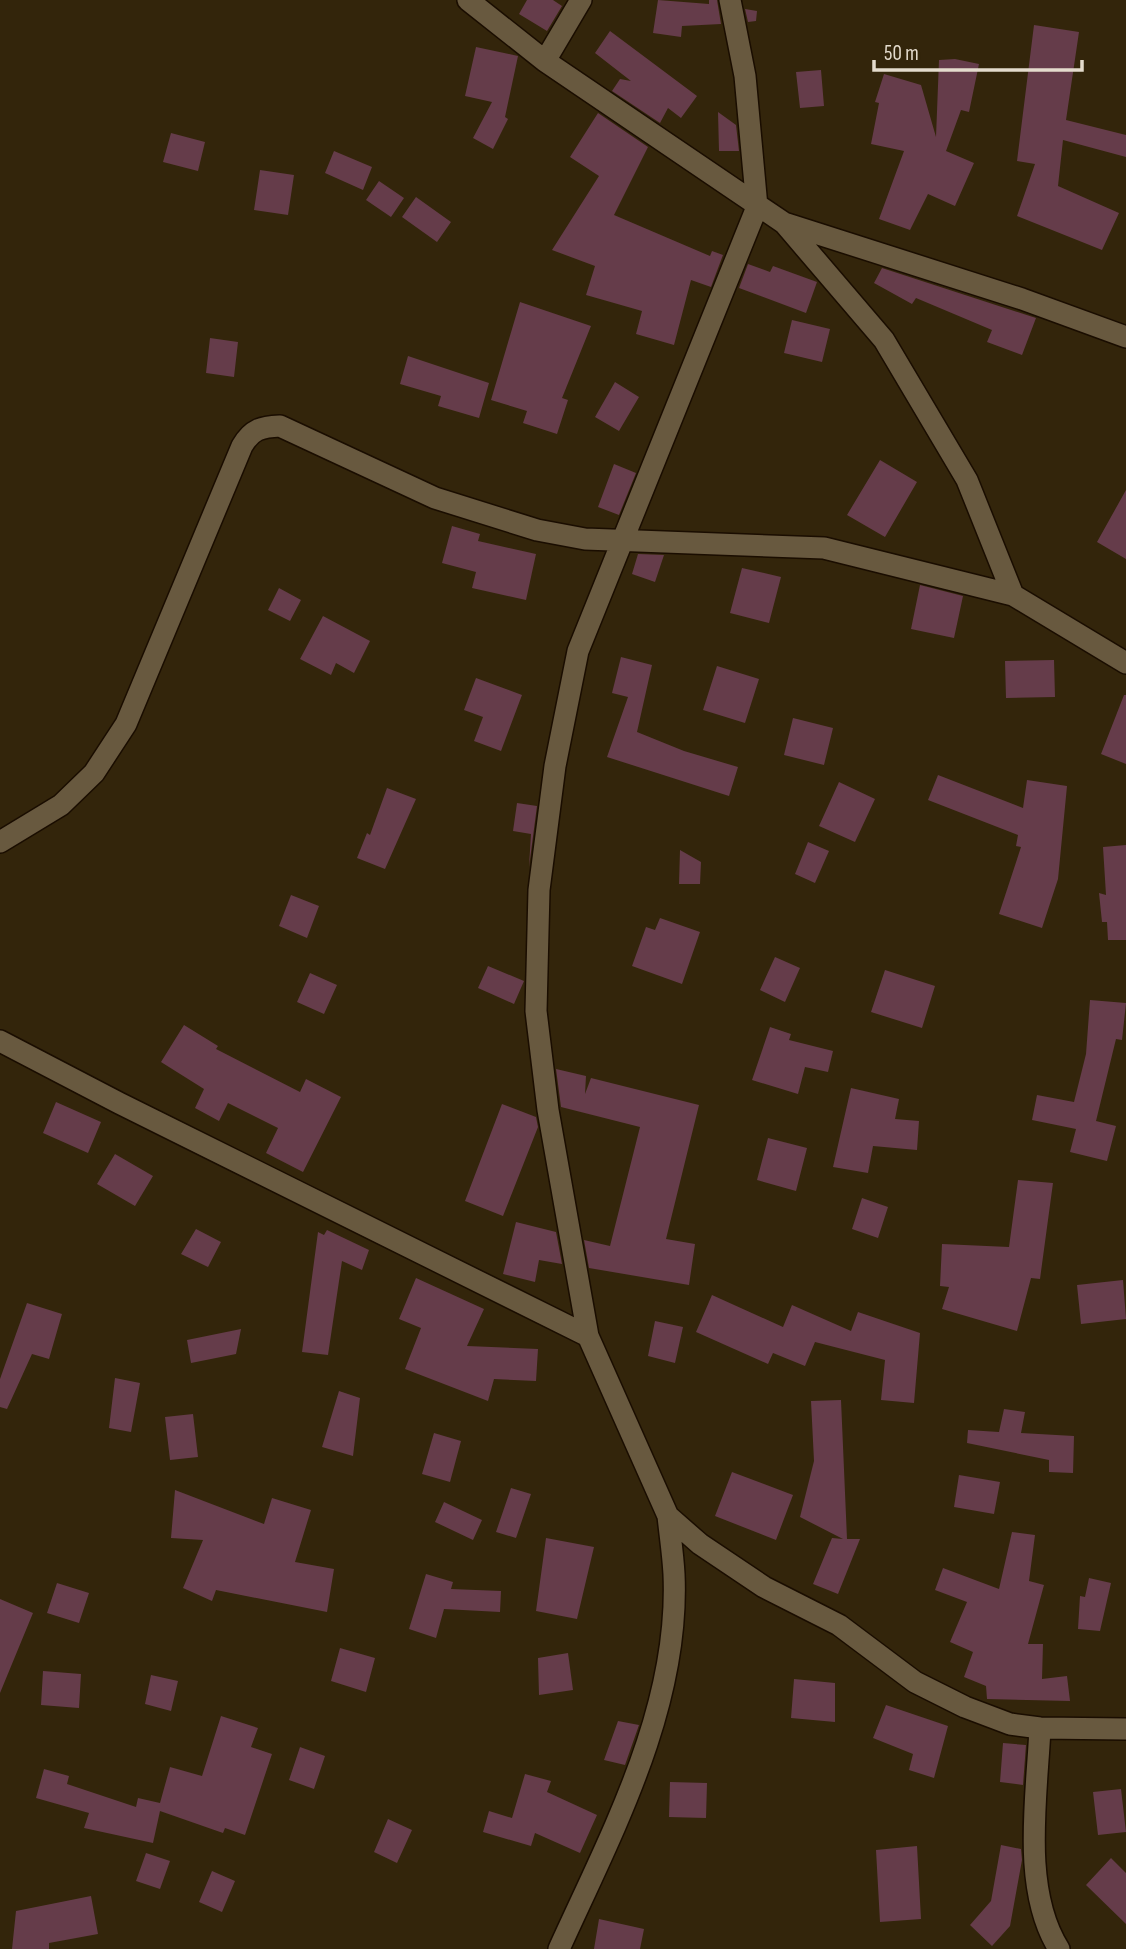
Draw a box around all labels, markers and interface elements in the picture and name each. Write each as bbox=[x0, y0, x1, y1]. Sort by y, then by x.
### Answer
scale bar bbox=[874, 28, 1082, 72]
text: 50 m bbox=[884, 41, 919, 66]

